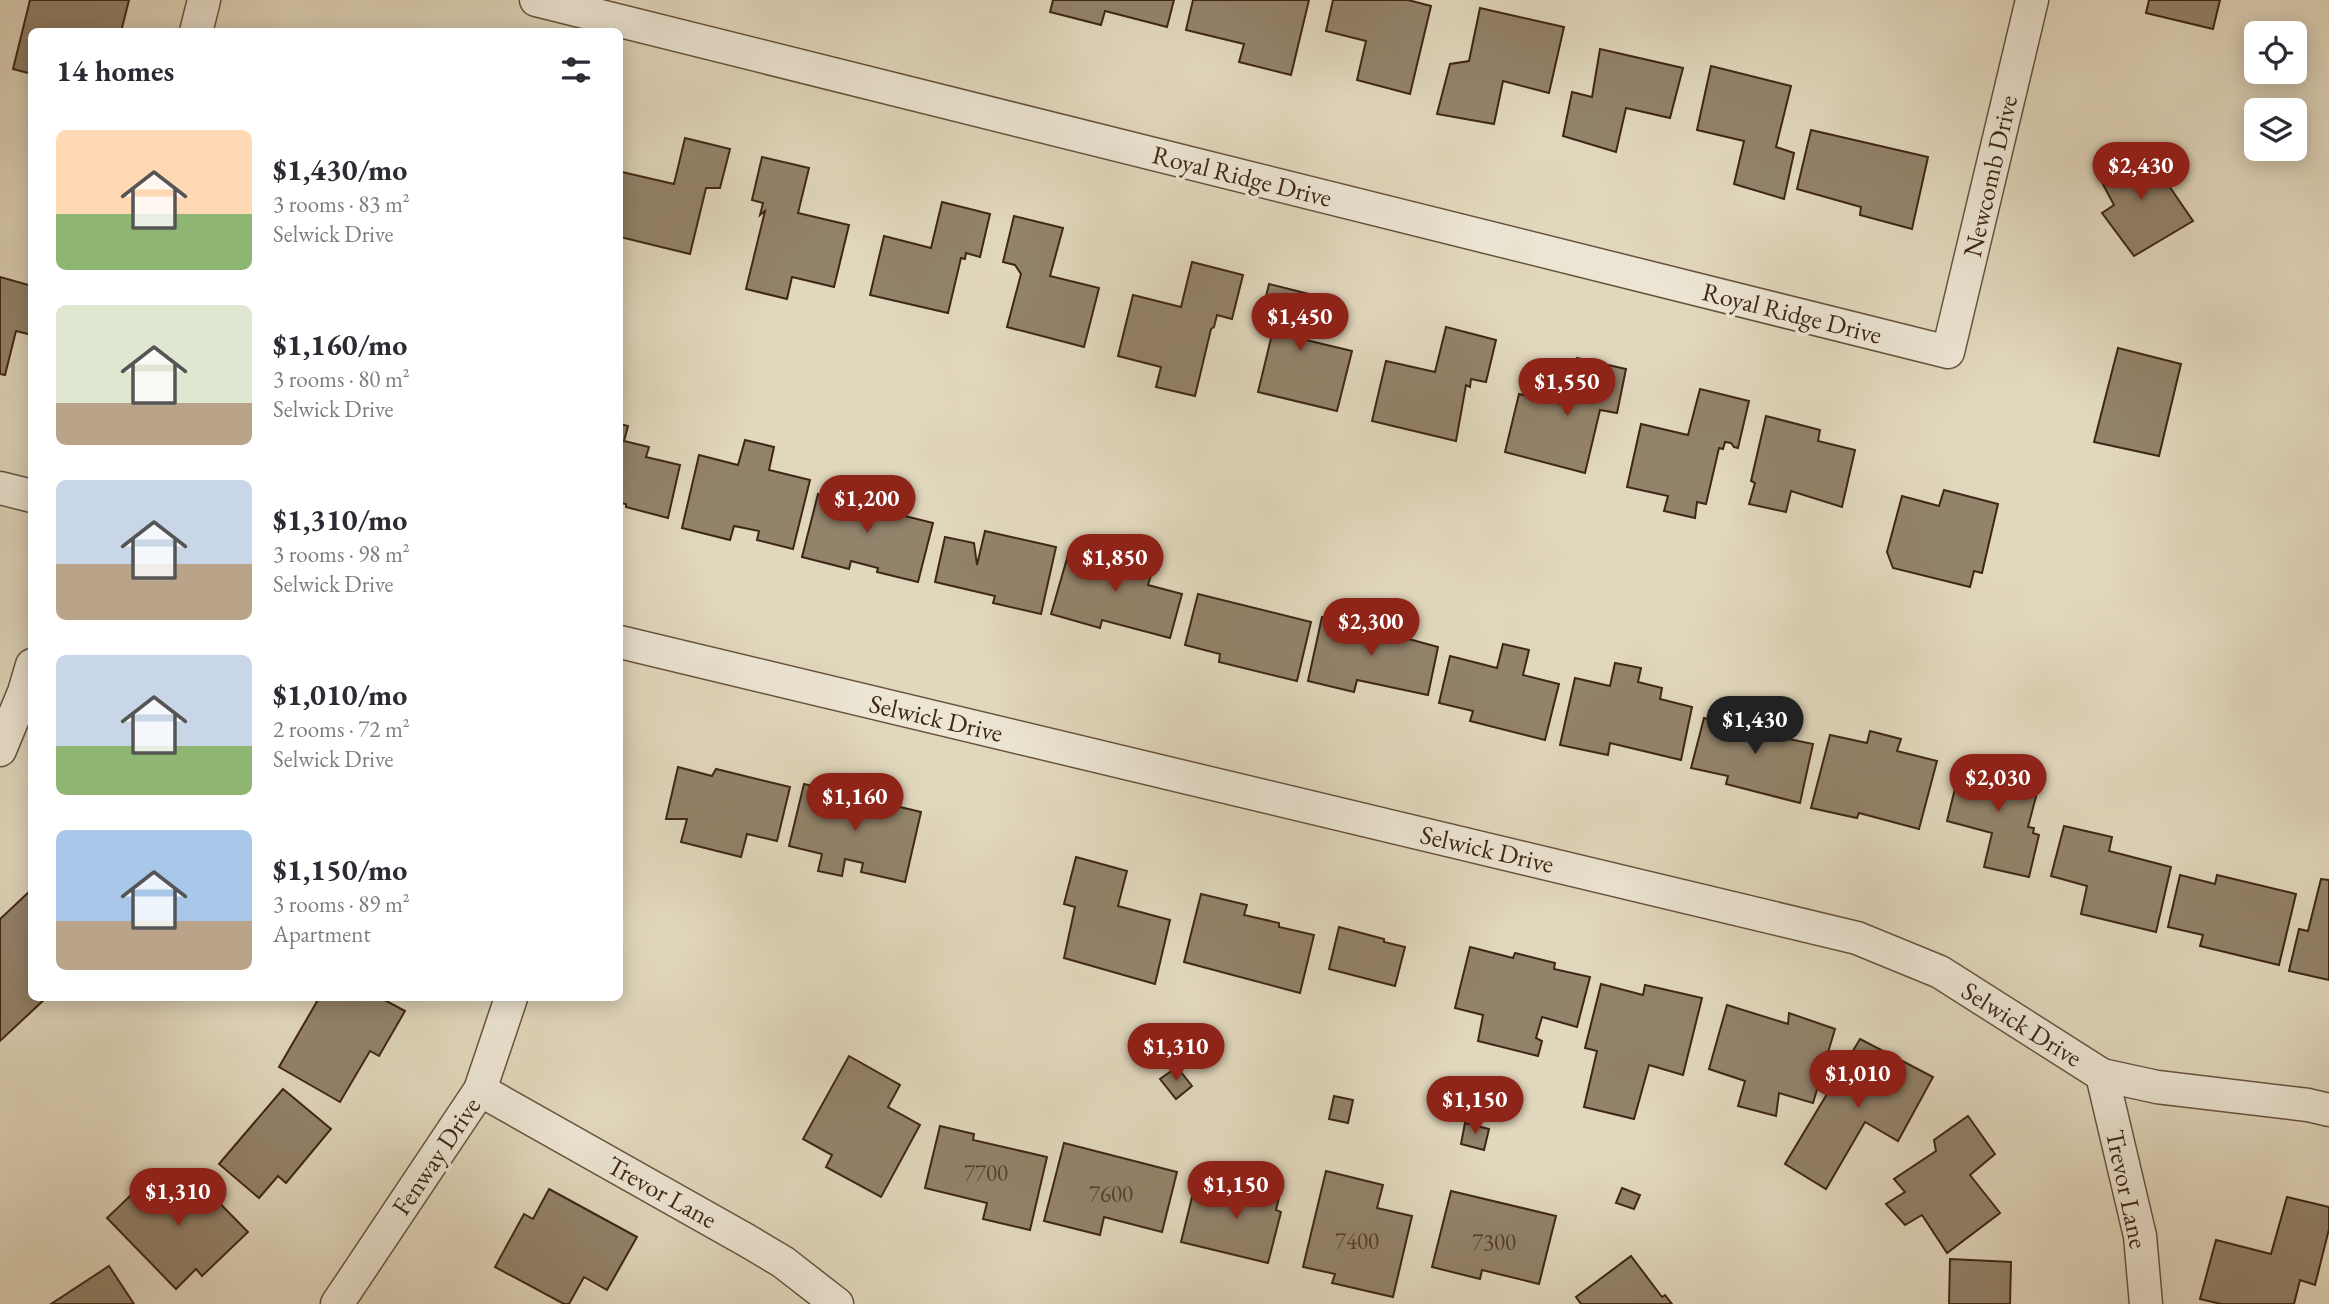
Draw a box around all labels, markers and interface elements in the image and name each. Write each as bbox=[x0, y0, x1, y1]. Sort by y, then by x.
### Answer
map controls bbox=[2244, 21, 2307, 161]
button: locate bbox=[2244, 21, 2307, 84]
text: 14 homes bbox=[56, 51, 174, 90]
icon: filters bbox=[557, 51, 595, 89]
street label: Newcomb Drive bbox=[1955, 92, 2025, 260]
button: layers bbox=[2244, 98, 2307, 161]
street label: Royal Ridge Drive bbox=[1149, 137, 1335, 215]
pin: $2,430 bbox=[2084, 142, 2198, 202]
text: $1,430/mo bbox=[273, 150, 407, 189]
text: $2,430 bbox=[2109, 150, 2173, 180]
icon: home bbox=[112, 158, 196, 242]
text: 3 rooms · 83 m² bbox=[273, 189, 410, 219]
text: Selwick Drive bbox=[273, 219, 393, 249]
street label: Royal Ridge Drive bbox=[1699, 274, 1885, 352]
pin: $1,450 bbox=[1243, 294, 1357, 353]
text: $1,450 bbox=[1268, 301, 1332, 331]
text: $1,160/mo bbox=[273, 325, 407, 364]
icon: home bbox=[112, 333, 196, 417]
pin: $1,550 bbox=[1510, 358, 1624, 418]
text: 3 rooms · 80 m² bbox=[273, 364, 410, 394]
text: $1,550 bbox=[1535, 366, 1599, 396]
text: Selwick Drive bbox=[273, 394, 393, 424]
pin: $1,200 bbox=[810, 476, 924, 535]
text: $1,200 bbox=[835, 483, 899, 513]
text: $1,310/mo bbox=[273, 500, 407, 539]
icon: home bbox=[112, 508, 196, 592]
pin: $1,850 bbox=[1058, 534, 1172, 594]
text: 3 rooms · 98 m² bbox=[273, 539, 410, 569]
text: $1,850 bbox=[1083, 542, 1147, 572]
text: Selwick Drive bbox=[273, 569, 393, 599]
pin: $2,300 bbox=[1314, 598, 1428, 658]
text: $2,300 bbox=[1339, 606, 1403, 636]
text: $1,010/mo bbox=[273, 675, 407, 714]
icon: home bbox=[112, 683, 196, 767]
street label: Selwick Drive bbox=[866, 686, 1006, 750]
pin: $1,430 bbox=[1698, 696, 1812, 756]
text: $1,430 bbox=[1723, 704, 1787, 734]
text: 2 rooms · 72 m² bbox=[273, 714, 410, 744]
text: Selwick Drive bbox=[273, 744, 393, 774]
pin: $2,030 bbox=[1941, 754, 2055, 814]
text: $2,030 bbox=[1966, 762, 2030, 792]
pin: $1,160 bbox=[798, 774, 912, 833]
text: $1,160 bbox=[823, 781, 887, 811]
street label: Selwick Drive bbox=[1417, 817, 1557, 881]
text: $1,150/mo bbox=[273, 850, 407, 889]
icon: home bbox=[112, 858, 196, 942]
text: 3 rooms · 89 m² bbox=[273, 889, 410, 919]
text: Apartment bbox=[273, 919, 371, 949]
street label: Selwick Drive bbox=[1955, 974, 2089, 1074]
pin: $1,310 bbox=[1119, 1024, 1233, 1083]
text: $1,310 bbox=[1144, 1031, 1208, 1061]
pin: $1,010 bbox=[1801, 1050, 1915, 1110]
text: $1,010 bbox=[1826, 1058, 1890, 1088]
pin: $1,150 bbox=[1418, 1076, 1532, 1136]
text: $1,150 bbox=[1443, 1084, 1507, 1114]
street label: Fenway Drive bbox=[384, 1090, 488, 1222]
street label: Trevor Lane bbox=[2098, 1127, 2156, 1251]
street label: Trevor Lane bbox=[601, 1148, 723, 1236]
house number: 7700 bbox=[964, 1158, 1008, 1188]
pin: $1,150 bbox=[1179, 1162, 1293, 1221]
pin: $1,310 bbox=[121, 1168, 235, 1228]
text: $1,150 bbox=[1204, 1169, 1268, 1199]
text: $1,310 bbox=[146, 1176, 210, 1206]
house number: 7600 bbox=[1089, 1179, 1133, 1209]
house number: 7400 bbox=[1335, 1226, 1379, 1256]
house number: 7300 bbox=[1472, 1227, 1516, 1257]

